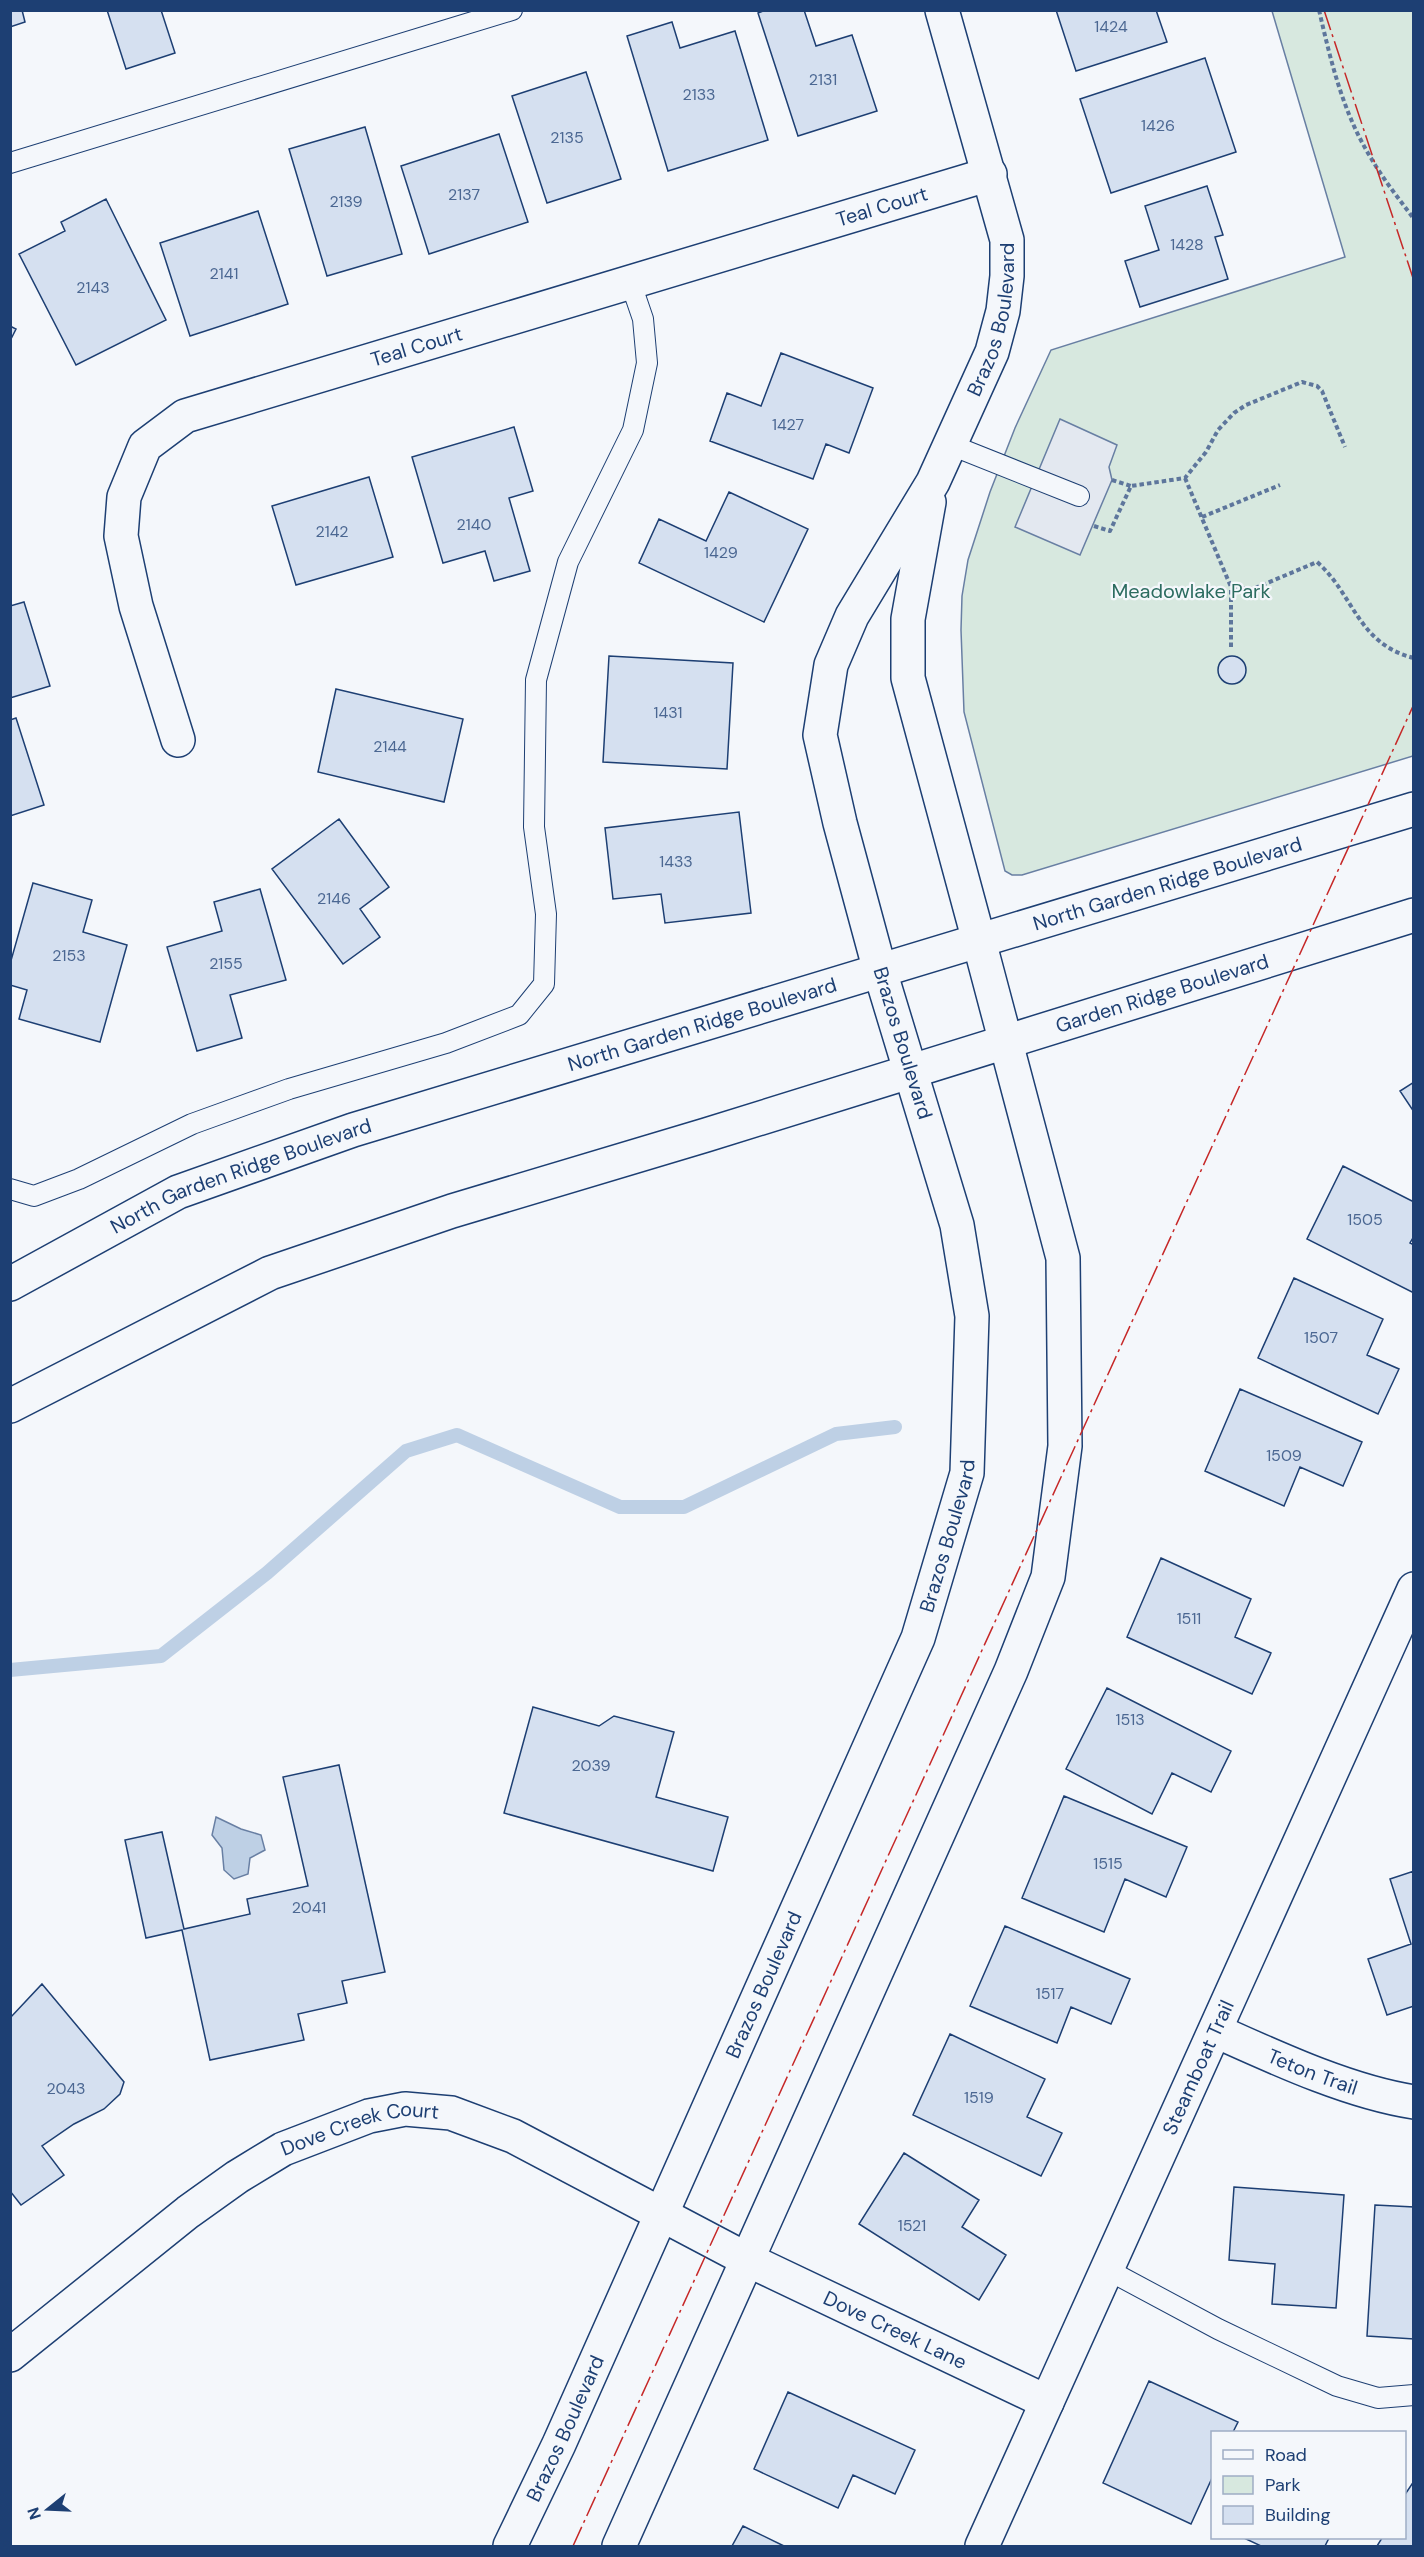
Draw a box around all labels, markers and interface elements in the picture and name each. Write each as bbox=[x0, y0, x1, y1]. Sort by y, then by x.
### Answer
house number: 1424 bbox=[1094, 16, 1128, 37]
house number: 2131 bbox=[809, 69, 837, 90]
house number: 2133 bbox=[682, 84, 716, 105]
house number: 1426 bbox=[1141, 115, 1175, 136]
house number: 2135 bbox=[550, 127, 584, 148]
street label: Teal Court bbox=[833, 180, 931, 233]
house number: 2137 bbox=[448, 184, 480, 205]
house number: 2139 bbox=[329, 191, 363, 212]
house number: 1428 bbox=[1170, 234, 1204, 255]
street label: Brazos Boulevard bbox=[961, 243, 1020, 400]
house number: 2141 bbox=[210, 263, 238, 284]
house number: 2143 bbox=[76, 277, 110, 298]
street label: Teal Court bbox=[368, 320, 466, 372]
house number: 1427 bbox=[772, 414, 804, 435]
house number: 2140 bbox=[457, 514, 491, 535]
house number: 2142 bbox=[315, 521, 349, 542]
house number: 1429 bbox=[704, 542, 738, 563]
park label: Meadowlake Park bbox=[1111, 578, 1271, 604]
house number: 1431 bbox=[654, 702, 682, 723]
house number: 2144 bbox=[373, 736, 407, 757]
street label: North Garden Ridge Boulevard bbox=[1030, 831, 1305, 937]
house number: 1433 bbox=[659, 851, 693, 872]
house number: 2146 bbox=[317, 888, 351, 909]
house number: 2153 bbox=[52, 945, 86, 966]
street label: Garden Ridge Boulevard bbox=[1052, 948, 1272, 1039]
house number: 2155 bbox=[209, 953, 243, 974]
street label: Brazos Boulevard bbox=[867, 964, 939, 1122]
street label: North Garden Ridge Boulevard bbox=[565, 971, 840, 1077]
street label: North Garden Ridge Boulevard bbox=[106, 1112, 375, 1240]
house number: 1505 bbox=[1347, 1209, 1383, 1230]
house number: 1507 bbox=[1304, 1327, 1338, 1348]
house number: 1509 bbox=[1266, 1445, 1302, 1466]
street label: Brazos Boulevard bbox=[913, 1459, 980, 1615]
house number: 1511 bbox=[1177, 1608, 1201, 1629]
house number: 1513 bbox=[1115, 1709, 1145, 1730]
house number: 2039 bbox=[571, 1755, 611, 1776]
house number: 1515 bbox=[1093, 1853, 1123, 1874]
house number: 2041 bbox=[292, 1897, 326, 1918]
street label: Brazos Boulevard bbox=[720, 1907, 808, 2062]
house number: 1517 bbox=[1036, 1983, 1064, 2004]
street label: Steamboat Trail bbox=[1156, 1996, 1240, 2139]
street label: Teton Trail bbox=[1264, 2043, 1361, 2101]
house number: 2043 bbox=[46, 2078, 86, 2099]
house number: 1519 bbox=[964, 2087, 994, 2108]
street label: Dove Creek Court bbox=[277, 2096, 440, 2162]
house number: 1521 bbox=[898, 2215, 926, 2236]
street label: Dove Creek Lane bbox=[819, 2285, 971, 2375]
street label: Brazos Boulevard bbox=[520, 2351, 610, 2506]
legend bbox=[1211, 2431, 1406, 2539]
text: Road bbox=[1265, 2443, 1307, 2467]
text: Park bbox=[1265, 2473, 1301, 2497]
north arrow bbox=[18, 2479, 78, 2539]
text: Building bbox=[1265, 2503, 1330, 2527]
text: N bbox=[22, 2505, 46, 2522]

